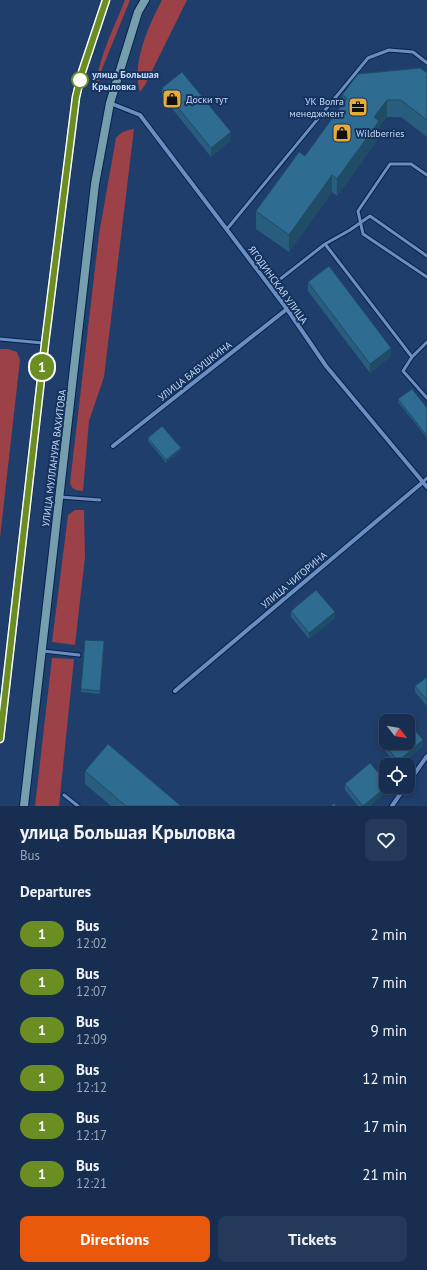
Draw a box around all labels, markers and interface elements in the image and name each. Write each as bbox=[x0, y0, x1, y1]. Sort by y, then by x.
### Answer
place label: улица Большая Крыловка bbox=[91, 68, 159, 93]
marker: улица Большая Крыловка bbox=[71, 71, 89, 89]
shop icon: Доски тут bbox=[161, 88, 183, 110]
place label: Доски тут bbox=[186, 93, 228, 106]
place label: УК Волга менеджмент bbox=[289, 95, 344, 120]
office icon: УК Волга менеджмент bbox=[347, 96, 369, 118]
shop icon: Wildberries bbox=[331, 122, 353, 144]
place label: Wildberries bbox=[356, 127, 405, 140]
street label: ЯГОДИНСКАЯ УЛИЦА bbox=[245, 243, 311, 327]
street label: УЛИЦА БАБУШКИНА bbox=[156, 338, 235, 404]
line badge: 1 bbox=[29, 354, 55, 380]
text: 1 bbox=[38, 358, 46, 376]
street label: УЛИЦА МУЛЛАНУРА ВАХИТОВА bbox=[39, 388, 69, 527]
street label: УЛИЦА ЧИГОРИНА bbox=[258, 549, 330, 611]
north arrow bbox=[379, 714, 415, 750]
map controls bbox=[379, 714, 415, 794]
button: locate bbox=[379, 758, 415, 794]
button: heart bbox=[365, 819, 407, 861]
text: улица Большая Крыловка bbox=[20, 820, 236, 844]
text: Bus bbox=[20, 847, 40, 864]
text: Departures bbox=[20, 882, 91, 901]
text: Bus bbox=[76, 916, 99, 935]
text: 1 bbox=[38, 925, 46, 943]
text: 2 min bbox=[370, 925, 407, 944]
text: 12:02 bbox=[76, 935, 107, 952]
text: Bus bbox=[76, 964, 99, 983]
text: 1 bbox=[38, 973, 46, 991]
text: 7 min bbox=[371, 973, 407, 992]
text: 12:07 bbox=[76, 983, 107, 1000]
text: Bus bbox=[76, 1012, 99, 1031]
text: 1 bbox=[38, 1021, 46, 1039]
text: 9 min bbox=[370, 1021, 407, 1040]
text: 12:09 bbox=[76, 1031, 107, 1048]
text: Bus bbox=[76, 1060, 99, 1079]
text: 1 bbox=[38, 1069, 46, 1087]
text: 12 min bbox=[362, 1069, 407, 1088]
text: 12:12 bbox=[76, 1079, 107, 1096]
text: Bus bbox=[76, 1108, 99, 1127]
text: 1 bbox=[38, 1117, 46, 1135]
text: 17 min bbox=[363, 1117, 407, 1136]
text: 12:17 bbox=[76, 1127, 107, 1144]
text: Bus bbox=[76, 1156, 99, 1175]
text: 1 bbox=[38, 1165, 46, 1183]
text: 21 min bbox=[362, 1165, 407, 1184]
text: 12:21 bbox=[76, 1175, 107, 1192]
button: Directions bbox=[20, 1216, 210, 1262]
button: Tickets bbox=[218, 1216, 407, 1262]

